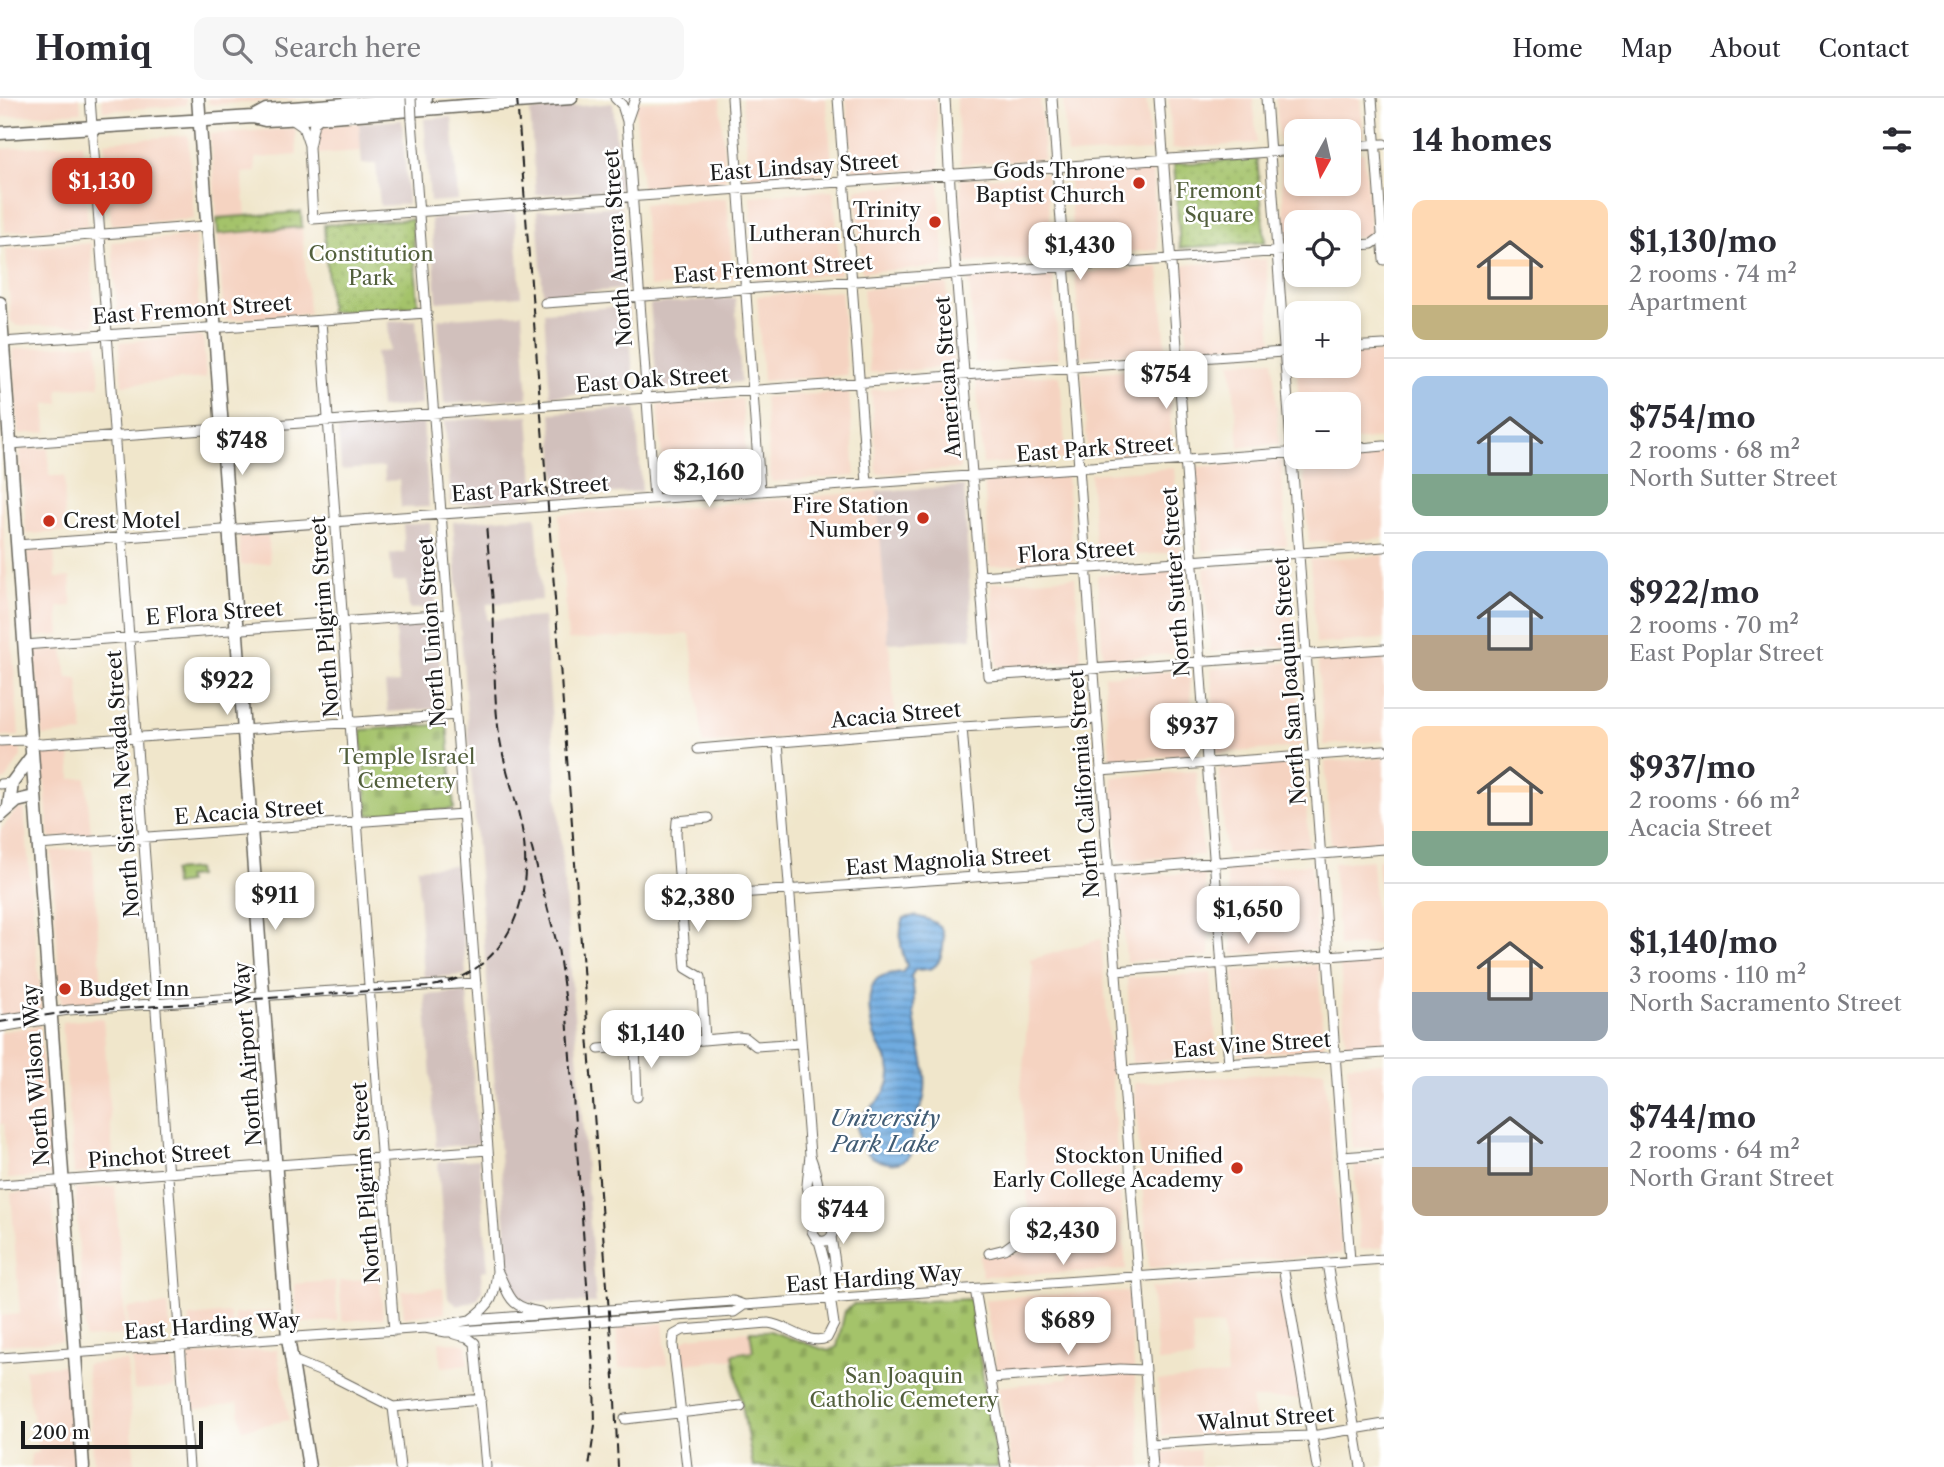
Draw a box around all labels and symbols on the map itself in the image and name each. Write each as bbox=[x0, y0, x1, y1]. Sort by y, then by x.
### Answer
north arrow bbox=[1284, 119, 1362, 196]
street label: East Lindsay Street bbox=[709, 147, 900, 186]
street label: North Aurora Street bbox=[598, 148, 637, 348]
pin: $1,130 bbox=[45, 158, 159, 218]
place label: Gods Throne Baptist Church bbox=[975, 158, 1125, 207]
marker: Gods Throne Baptist Church bbox=[1131, 175, 1147, 191]
park label: Fremont Square bbox=[1176, 178, 1263, 227]
place label: Trinity Lutheran Church bbox=[748, 197, 921, 246]
marker: Trinity Lutheran Church bbox=[927, 214, 943, 230]
pin: $1,430 bbox=[1023, 222, 1137, 282]
park label: Constitution Park bbox=[308, 241, 434, 290]
street label: East Fremont Street bbox=[673, 249, 874, 288]
street label: East Fremont Street bbox=[92, 290, 293, 329]
street label: American Street bbox=[929, 295, 966, 460]
pin: $754 bbox=[1125, 352, 1207, 411]
street label: East Oak Street bbox=[575, 362, 730, 397]
pin: $748 bbox=[201, 418, 283, 477]
street label: East Park Street bbox=[1015, 430, 1175, 466]
pin: $2,160 bbox=[652, 450, 766, 509]
street label: East Park Street bbox=[450, 470, 610, 506]
street label: North Sutter Street bbox=[1156, 486, 1195, 678]
place label: Fire Station Number 9 bbox=[792, 493, 909, 542]
place label: Crest Motel bbox=[63, 508, 181, 533]
marker: Fire Station Number 9 bbox=[915, 510, 931, 526]
marker: Crest Motel bbox=[41, 513, 57, 529]
street label: North Pilgrim Street bbox=[305, 515, 344, 719]
street label: North Union Street bbox=[412, 535, 451, 728]
street label: Flora Street bbox=[1017, 535, 1136, 568]
street label: North San Joaquin Street bbox=[1268, 556, 1311, 806]
street label: E Flora Street bbox=[145, 595, 284, 630]
street label: North Sierra Nevada Street bbox=[101, 649, 144, 919]
pin: $922 bbox=[186, 658, 268, 717]
street label: North California Street bbox=[1063, 668, 1104, 899]
street label: Acacia Street bbox=[829, 696, 963, 733]
pin: $937 bbox=[1151, 704, 1233, 763]
park label: Temple Israel Cemetery bbox=[339, 744, 475, 793]
street label: E Acacia Street bbox=[173, 794, 325, 829]
street label: East Magnolia Street bbox=[845, 841, 1052, 880]
pin: $911 bbox=[234, 872, 316, 932]
pin: $2,380 bbox=[641, 874, 755, 934]
pin: $1,650 bbox=[1191, 886, 1305, 946]
street label: North Airport Way bbox=[229, 961, 266, 1147]
place label: Budget Inn bbox=[79, 976, 189, 1001]
marker: Budget Inn bbox=[57, 981, 73, 997]
street label: North Wilson Way bbox=[17, 983, 54, 1167]
pin: $1,140 bbox=[594, 1010, 708, 1070]
street label: East Vine Street bbox=[1172, 1026, 1332, 1062]
street label: North Pilgrim Street bbox=[346, 1081, 385, 1285]
water label: University Park Lake bbox=[830, 1104, 941, 1158]
street label: Pinchot Street bbox=[87, 1138, 232, 1173]
place label: Stockton Unified Early College Academy bbox=[993, 1143, 1223, 1192]
marker: Stockton Unified Early College Academy bbox=[1229, 1160, 1245, 1176]
pin: $744 bbox=[802, 1186, 884, 1246]
pin: $2,430 bbox=[1006, 1208, 1120, 1267]
street label: East Harding Way bbox=[785, 1260, 963, 1297]
pin: $689 bbox=[1027, 1298, 1109, 1357]
street label: East Harding Way bbox=[123, 1307, 301, 1344]
park label: San Joaquin Catholic Cemetery bbox=[810, 1363, 999, 1412]
street label: Walnut Street bbox=[1196, 1401, 1336, 1436]
scale bar bbox=[21, 1418, 203, 1450]

